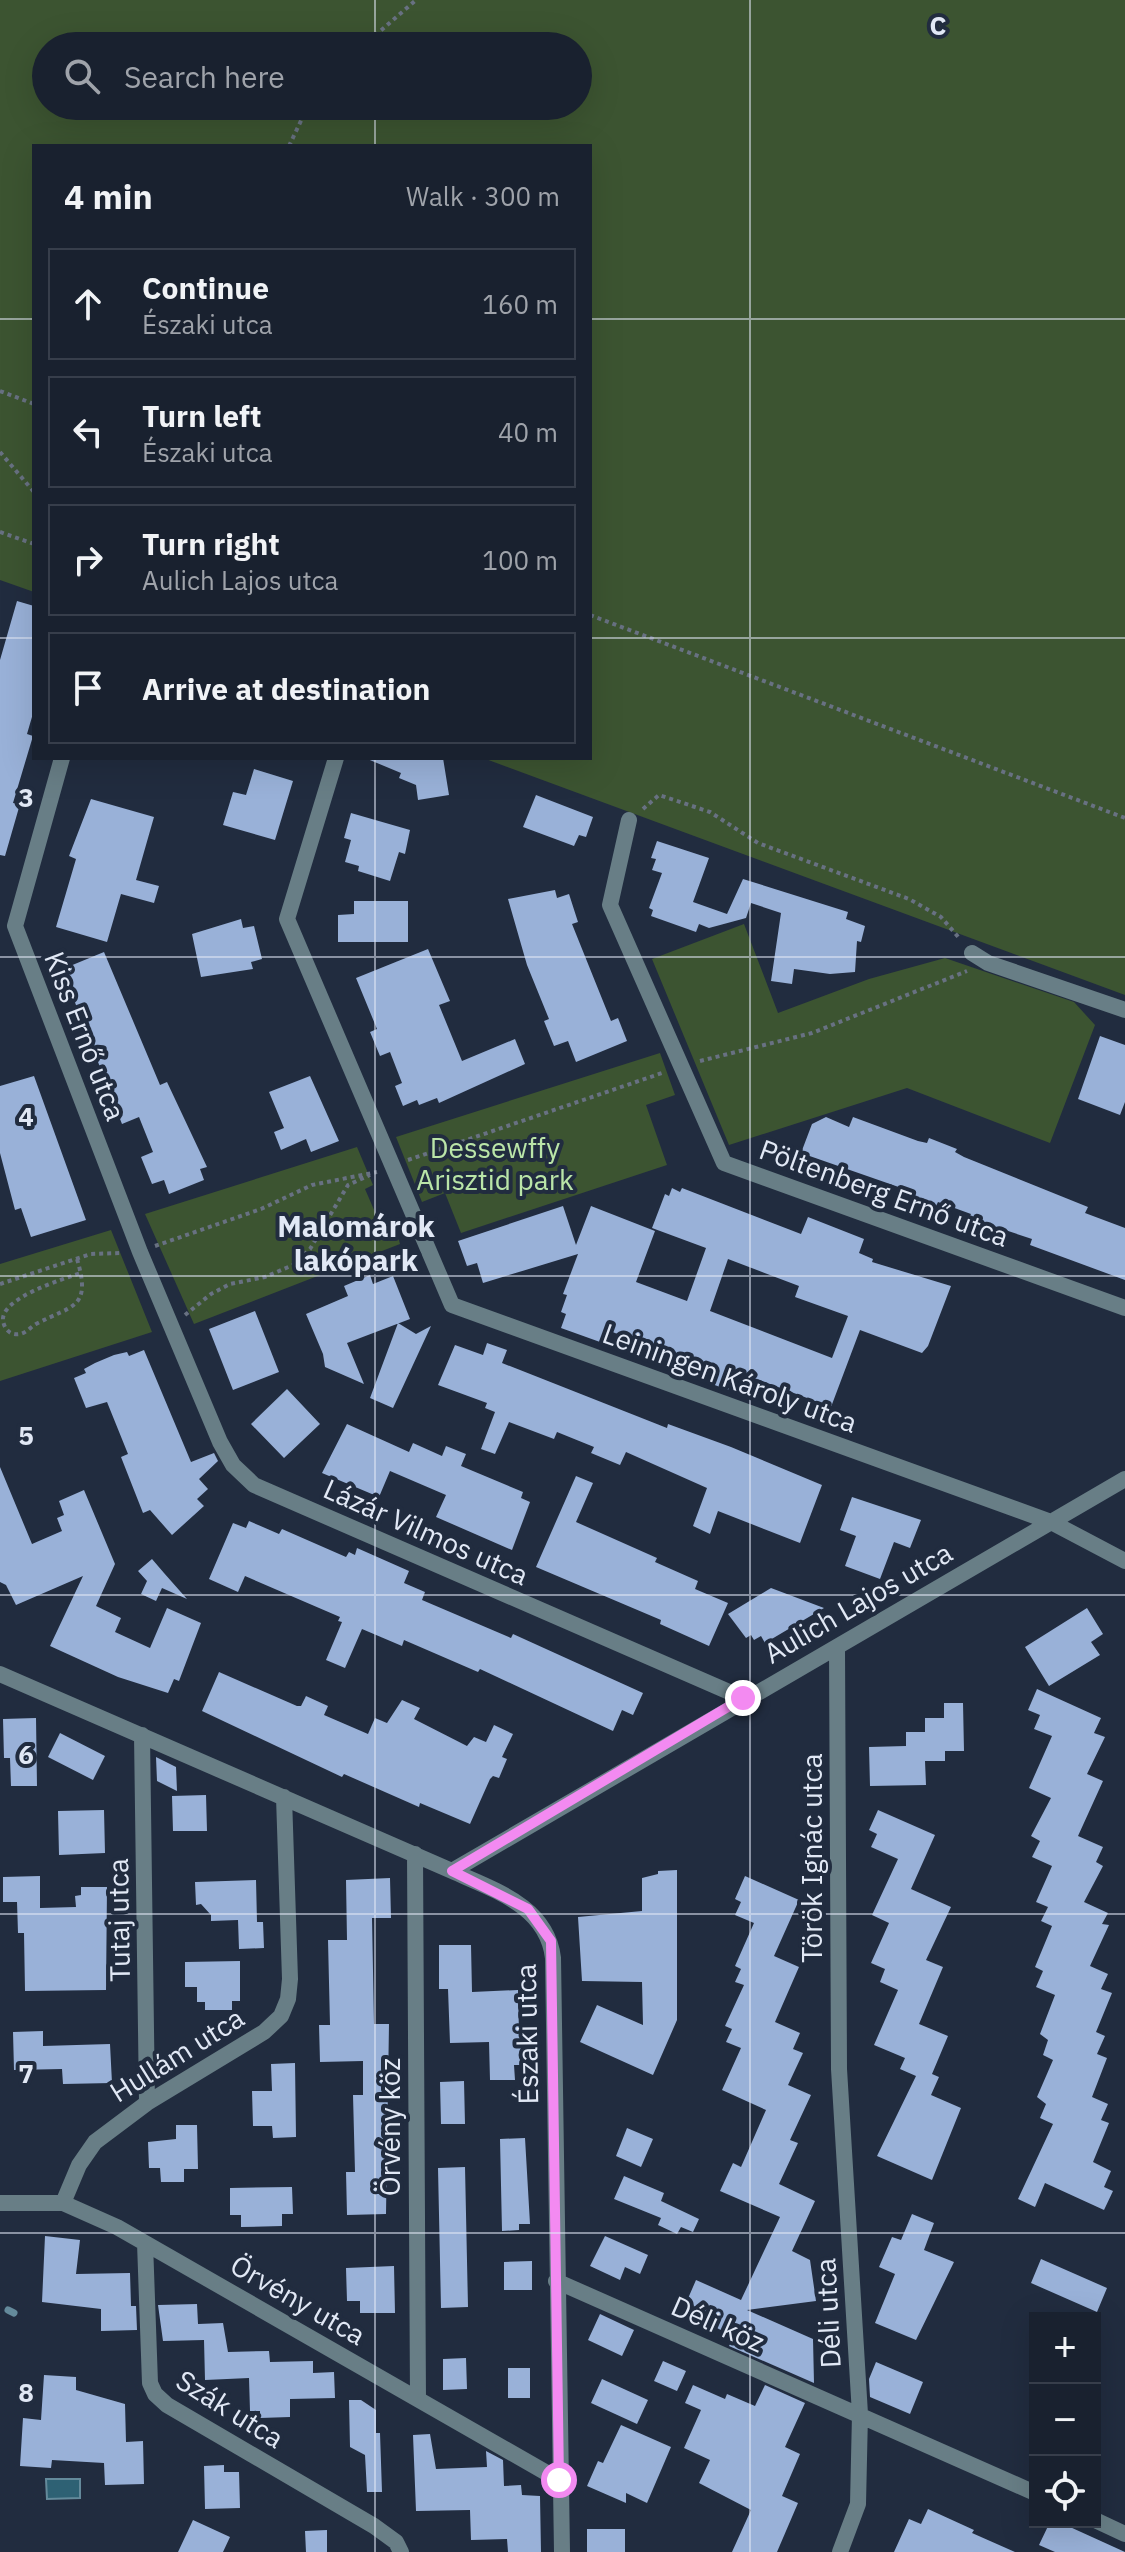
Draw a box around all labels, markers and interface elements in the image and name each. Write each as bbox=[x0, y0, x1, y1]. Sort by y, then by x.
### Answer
text: C bbox=[930, 8, 947, 42]
search box bbox=[32, 32, 592, 120]
icon: search bbox=[60, 54, 104, 98]
text: Search here bbox=[124, 57, 285, 96]
text: 4 min bbox=[64, 174, 153, 218]
text: Walk · 300 m bbox=[406, 179, 560, 213]
text: Continue bbox=[142, 268, 269, 307]
icon: ahead bbox=[66, 282, 110, 326]
text: 160 m bbox=[482, 287, 558, 321]
text: Északi utca bbox=[142, 307, 273, 341]
text: Turn left bbox=[142, 396, 261, 435]
icon: left bbox=[66, 410, 110, 454]
text: 40 m bbox=[498, 415, 558, 449]
text: Északi utca bbox=[142, 435, 273, 469]
text: Turn right bbox=[142, 524, 280, 563]
icon: right bbox=[66, 538, 110, 582]
text: 100 m bbox=[482, 543, 558, 577]
text: Aulich Lajos utca bbox=[142, 563, 338, 597]
icon: arrive bbox=[66, 666, 110, 710]
text: Arrive at destination bbox=[142, 669, 430, 708]
text: 3 bbox=[18, 780, 34, 814]
street label: Kiss Ernő utca bbox=[36, 946, 135, 1126]
text: 4 bbox=[18, 1099, 34, 1133]
park label: Dessewffy Arisztid park bbox=[416, 1129, 574, 1198]
street label: Pöltenberg Ernő utca bbox=[754, 1130, 1014, 1255]
district label: Malomárok lakópark bbox=[277, 1206, 436, 1279]
street label: Leiningen Károly utca bbox=[598, 1314, 863, 1441]
text: 5 bbox=[18, 1418, 34, 1452]
street label: Lázár Vilmos utca bbox=[318, 1470, 534, 1593]
street label: Aulich Lajos utca bbox=[757, 1534, 959, 1671]
route end bbox=[725, 1680, 761, 1716]
text: 6 bbox=[18, 1737, 34, 1771]
street label: Török Ignác utca bbox=[793, 1753, 830, 1963]
street label: Tutaj utca bbox=[99, 1858, 138, 1982]
street label: Északi utca bbox=[507, 1963, 546, 2105]
street label: Hullám utca bbox=[103, 1999, 251, 2110]
text: 7 bbox=[18, 2056, 34, 2090]
street label: Örvény köz bbox=[371, 2058, 408, 2196]
street label: Örvény utca bbox=[224, 2246, 373, 2353]
street label: Déli utca bbox=[806, 2257, 849, 2369]
street label: Déli köz bbox=[666, 2287, 771, 2360]
map controls bbox=[1029, 2312, 1101, 2528]
button: + bbox=[1029, 2312, 1101, 2384]
street label: Szák utca bbox=[169, 2361, 291, 2456]
text: 8 bbox=[18, 2375, 34, 2409]
button: − bbox=[1029, 2384, 1101, 2456]
button: locate bbox=[1029, 2456, 1101, 2528]
route start bbox=[541, 2462, 577, 2498]

